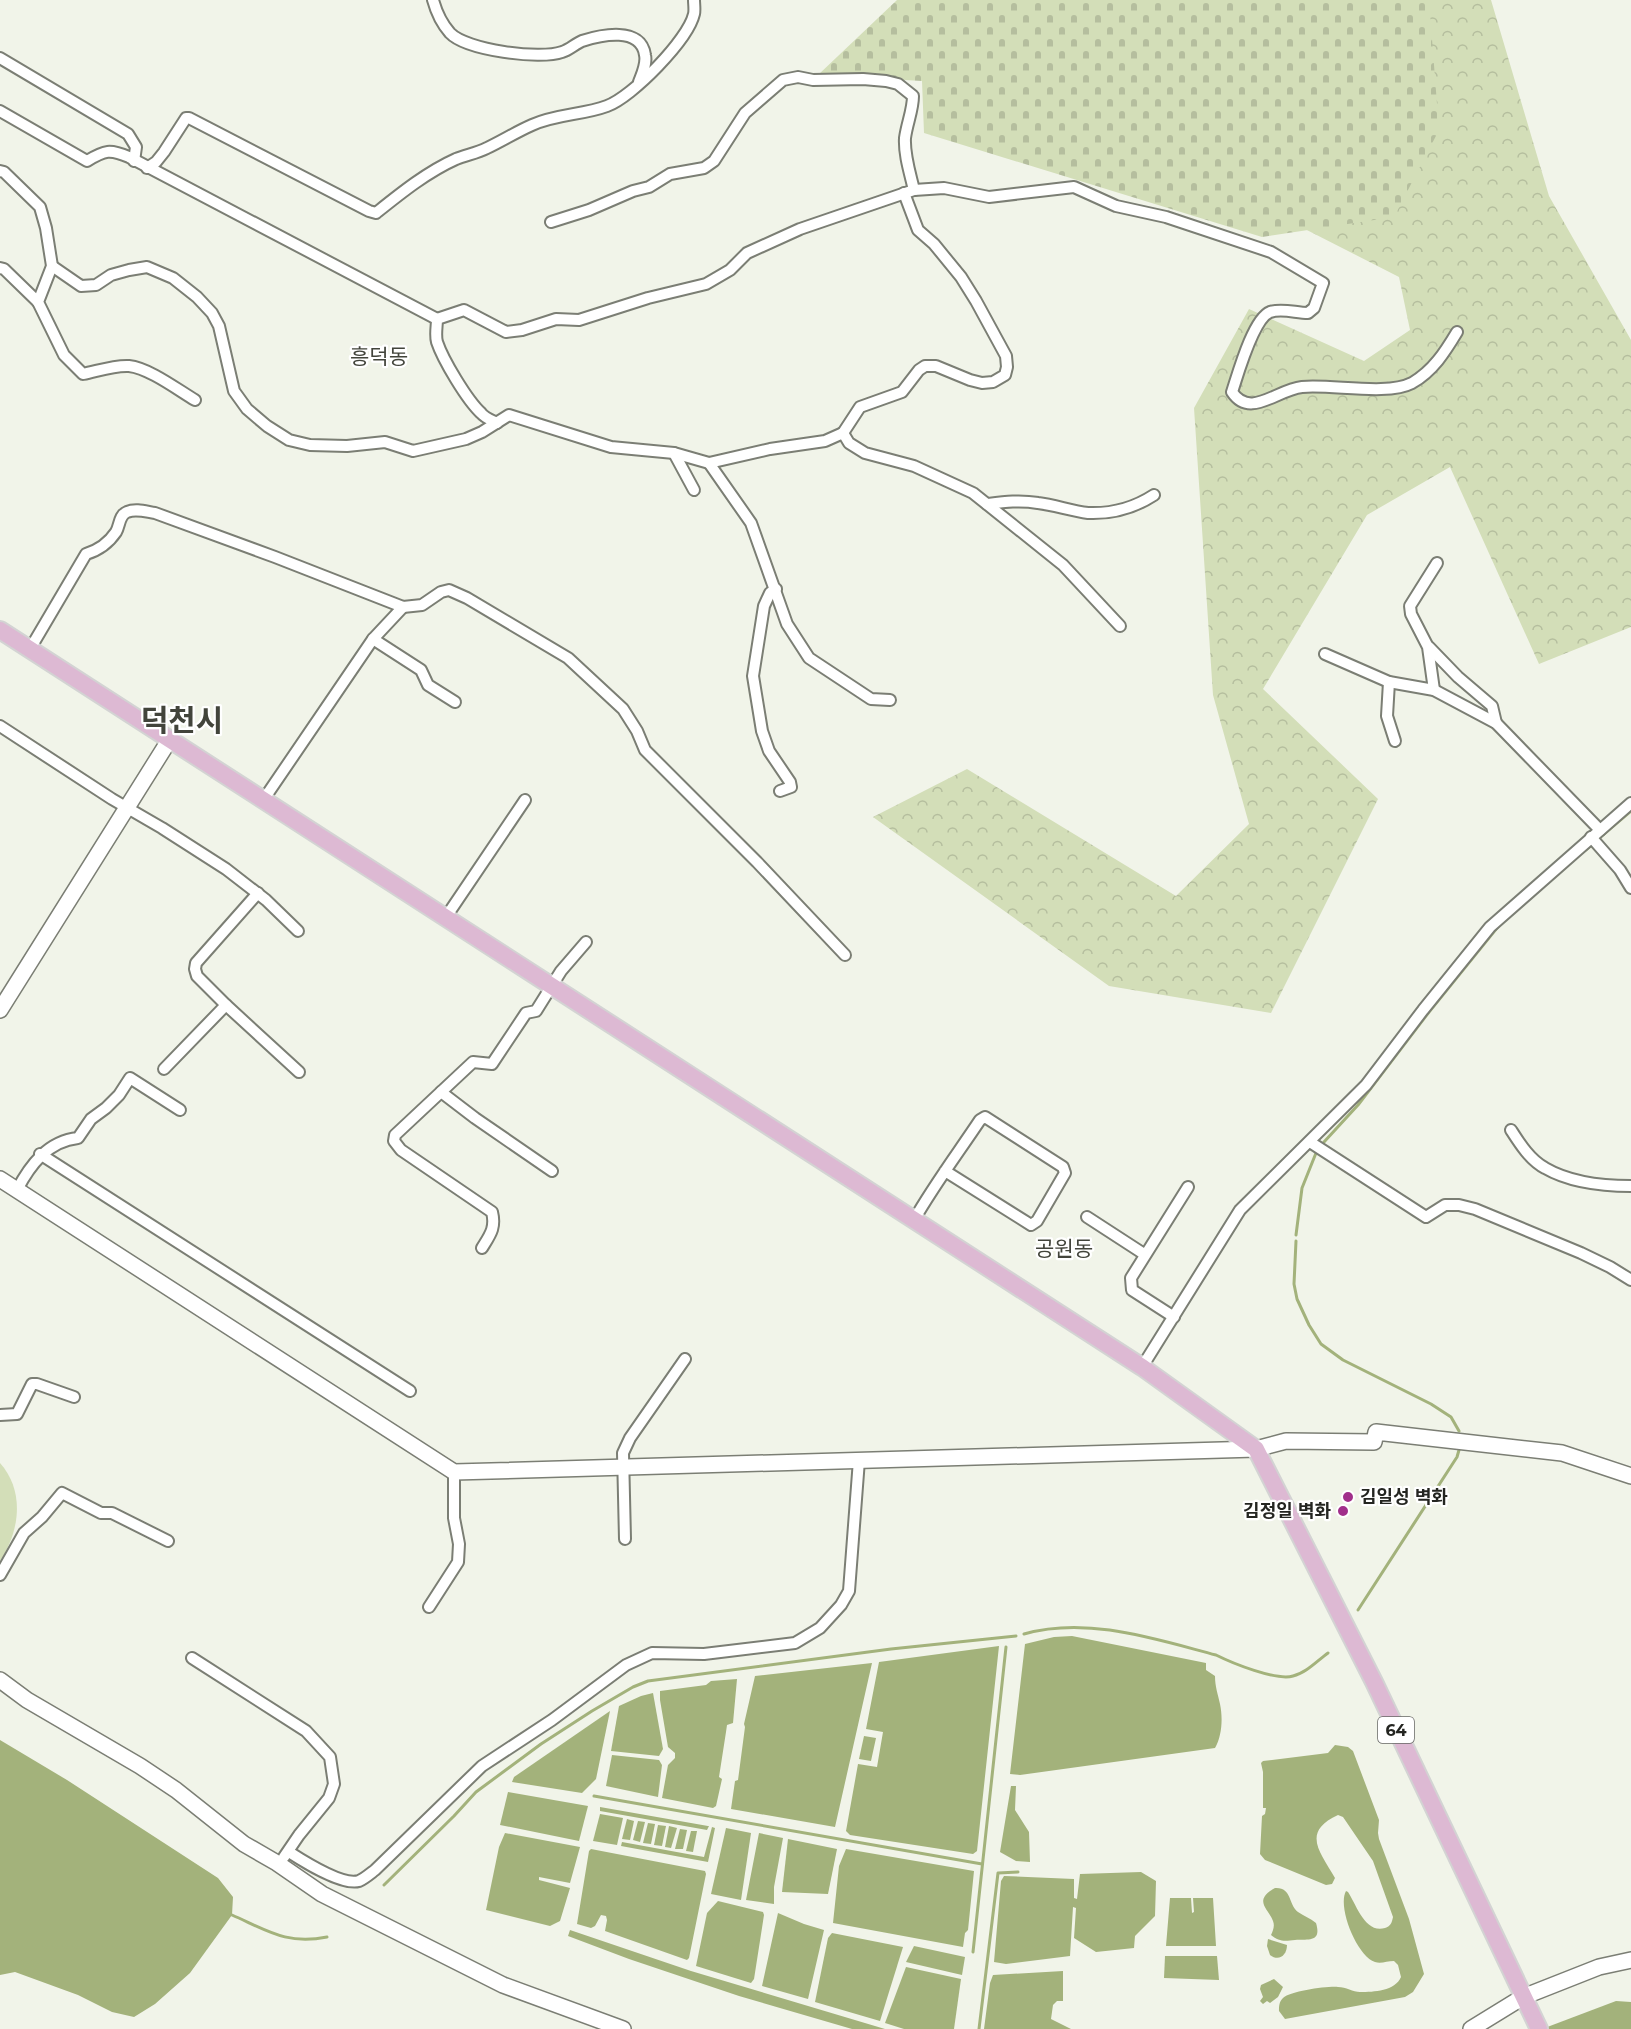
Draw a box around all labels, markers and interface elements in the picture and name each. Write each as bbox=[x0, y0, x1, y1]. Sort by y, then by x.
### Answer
district label: 흥덕동 bbox=[350, 344, 408, 369]
district label: 덕천시 bbox=[141, 702, 223, 739]
district label: 공원동 bbox=[1035, 1236, 1093, 1261]
place label: 김일성 벽화 bbox=[1360, 1486, 1448, 1508]
marker: 김일성 벽화 bbox=[1341, 1490, 1355, 1504]
place label: 김정일 벽화 bbox=[1243, 1500, 1331, 1522]
marker: 김정일 벽화 bbox=[1336, 1504, 1350, 1518]
road number: 64 bbox=[1378, 1717, 1414, 1743]

